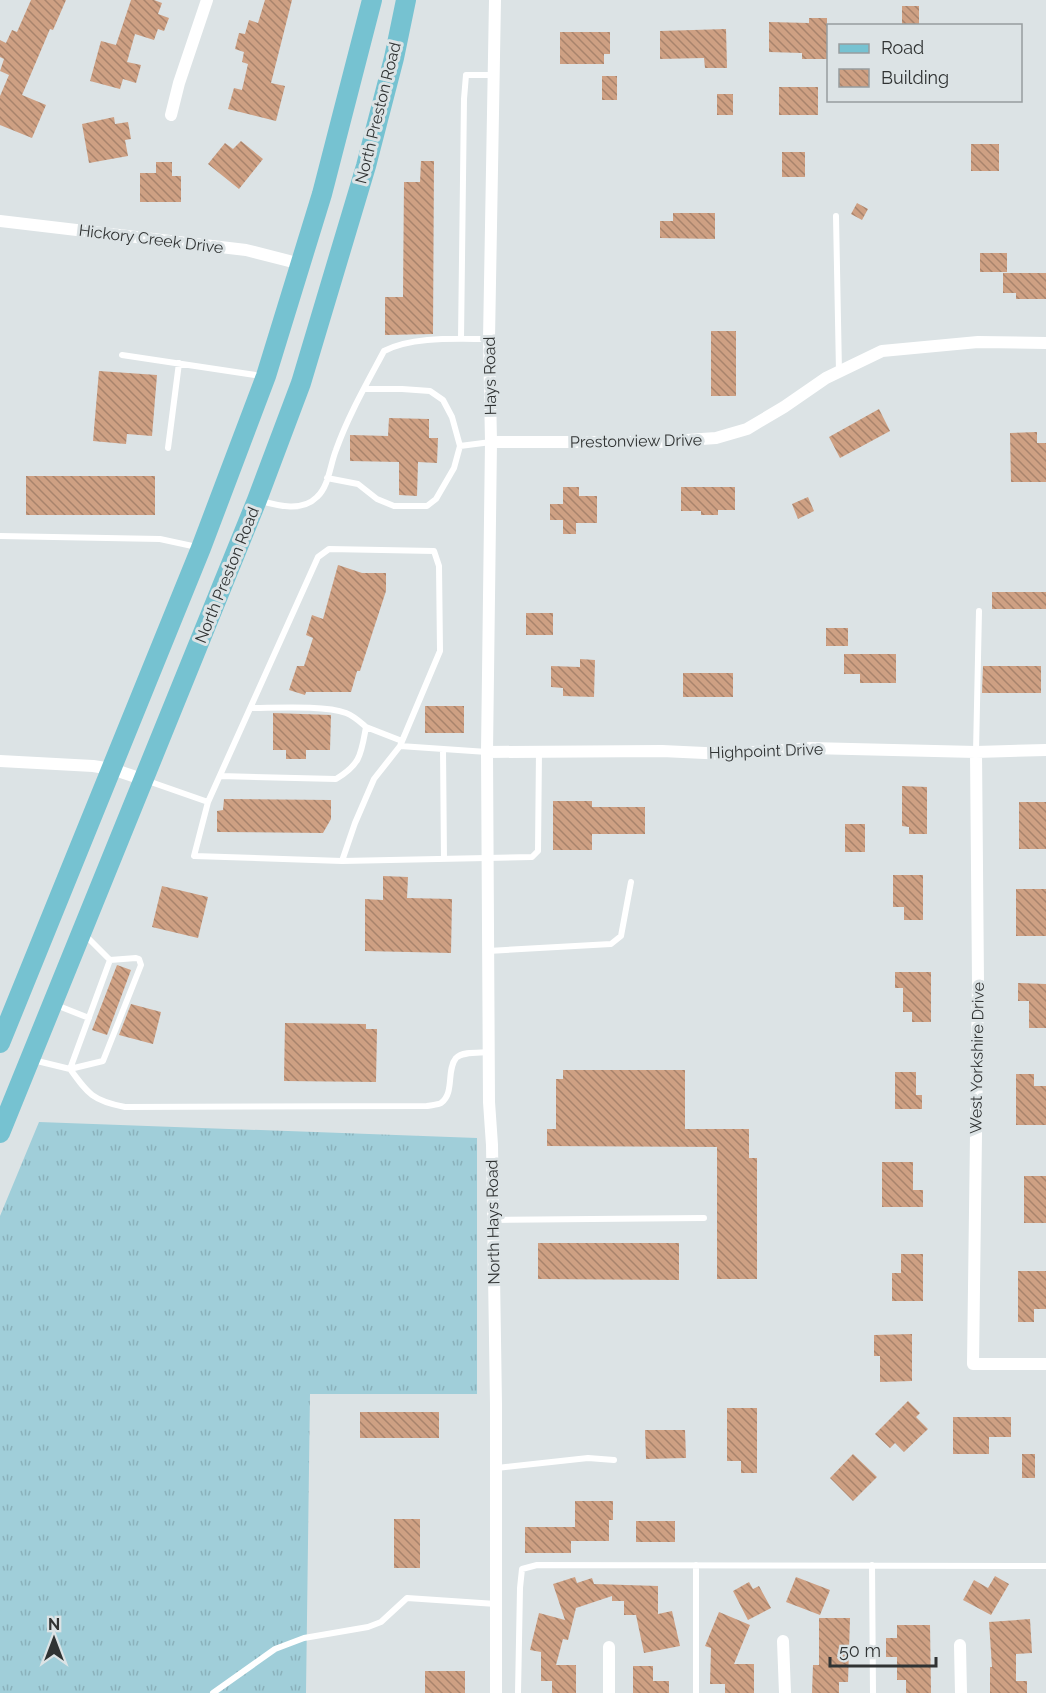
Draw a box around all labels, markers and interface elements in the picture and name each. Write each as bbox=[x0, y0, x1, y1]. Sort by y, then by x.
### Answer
legend bbox=[827, 24, 1022, 102]
text: Road bbox=[881, 37, 924, 58]
street label: North Preston Road bbox=[351, 40, 405, 186]
text: Building bbox=[881, 67, 949, 88]
street label: Hickory Creek Drive bbox=[78, 221, 224, 257]
street label: Hays Road bbox=[480, 336, 500, 416]
street label: Prestonview Drive bbox=[570, 430, 702, 452]
street label: North Preston Road bbox=[191, 504, 263, 646]
street label: Highpoint Drive bbox=[709, 740, 823, 762]
street label: West Yorkshire Drive bbox=[966, 982, 988, 1134]
street label: North Hays Road bbox=[482, 1159, 504, 1285]
north arrow bbox=[24, 1609, 84, 1669]
text: N bbox=[48, 1615, 60, 1634]
scale bar bbox=[830, 1630, 936, 1668]
text: 50 m bbox=[839, 1640, 881, 1661]

